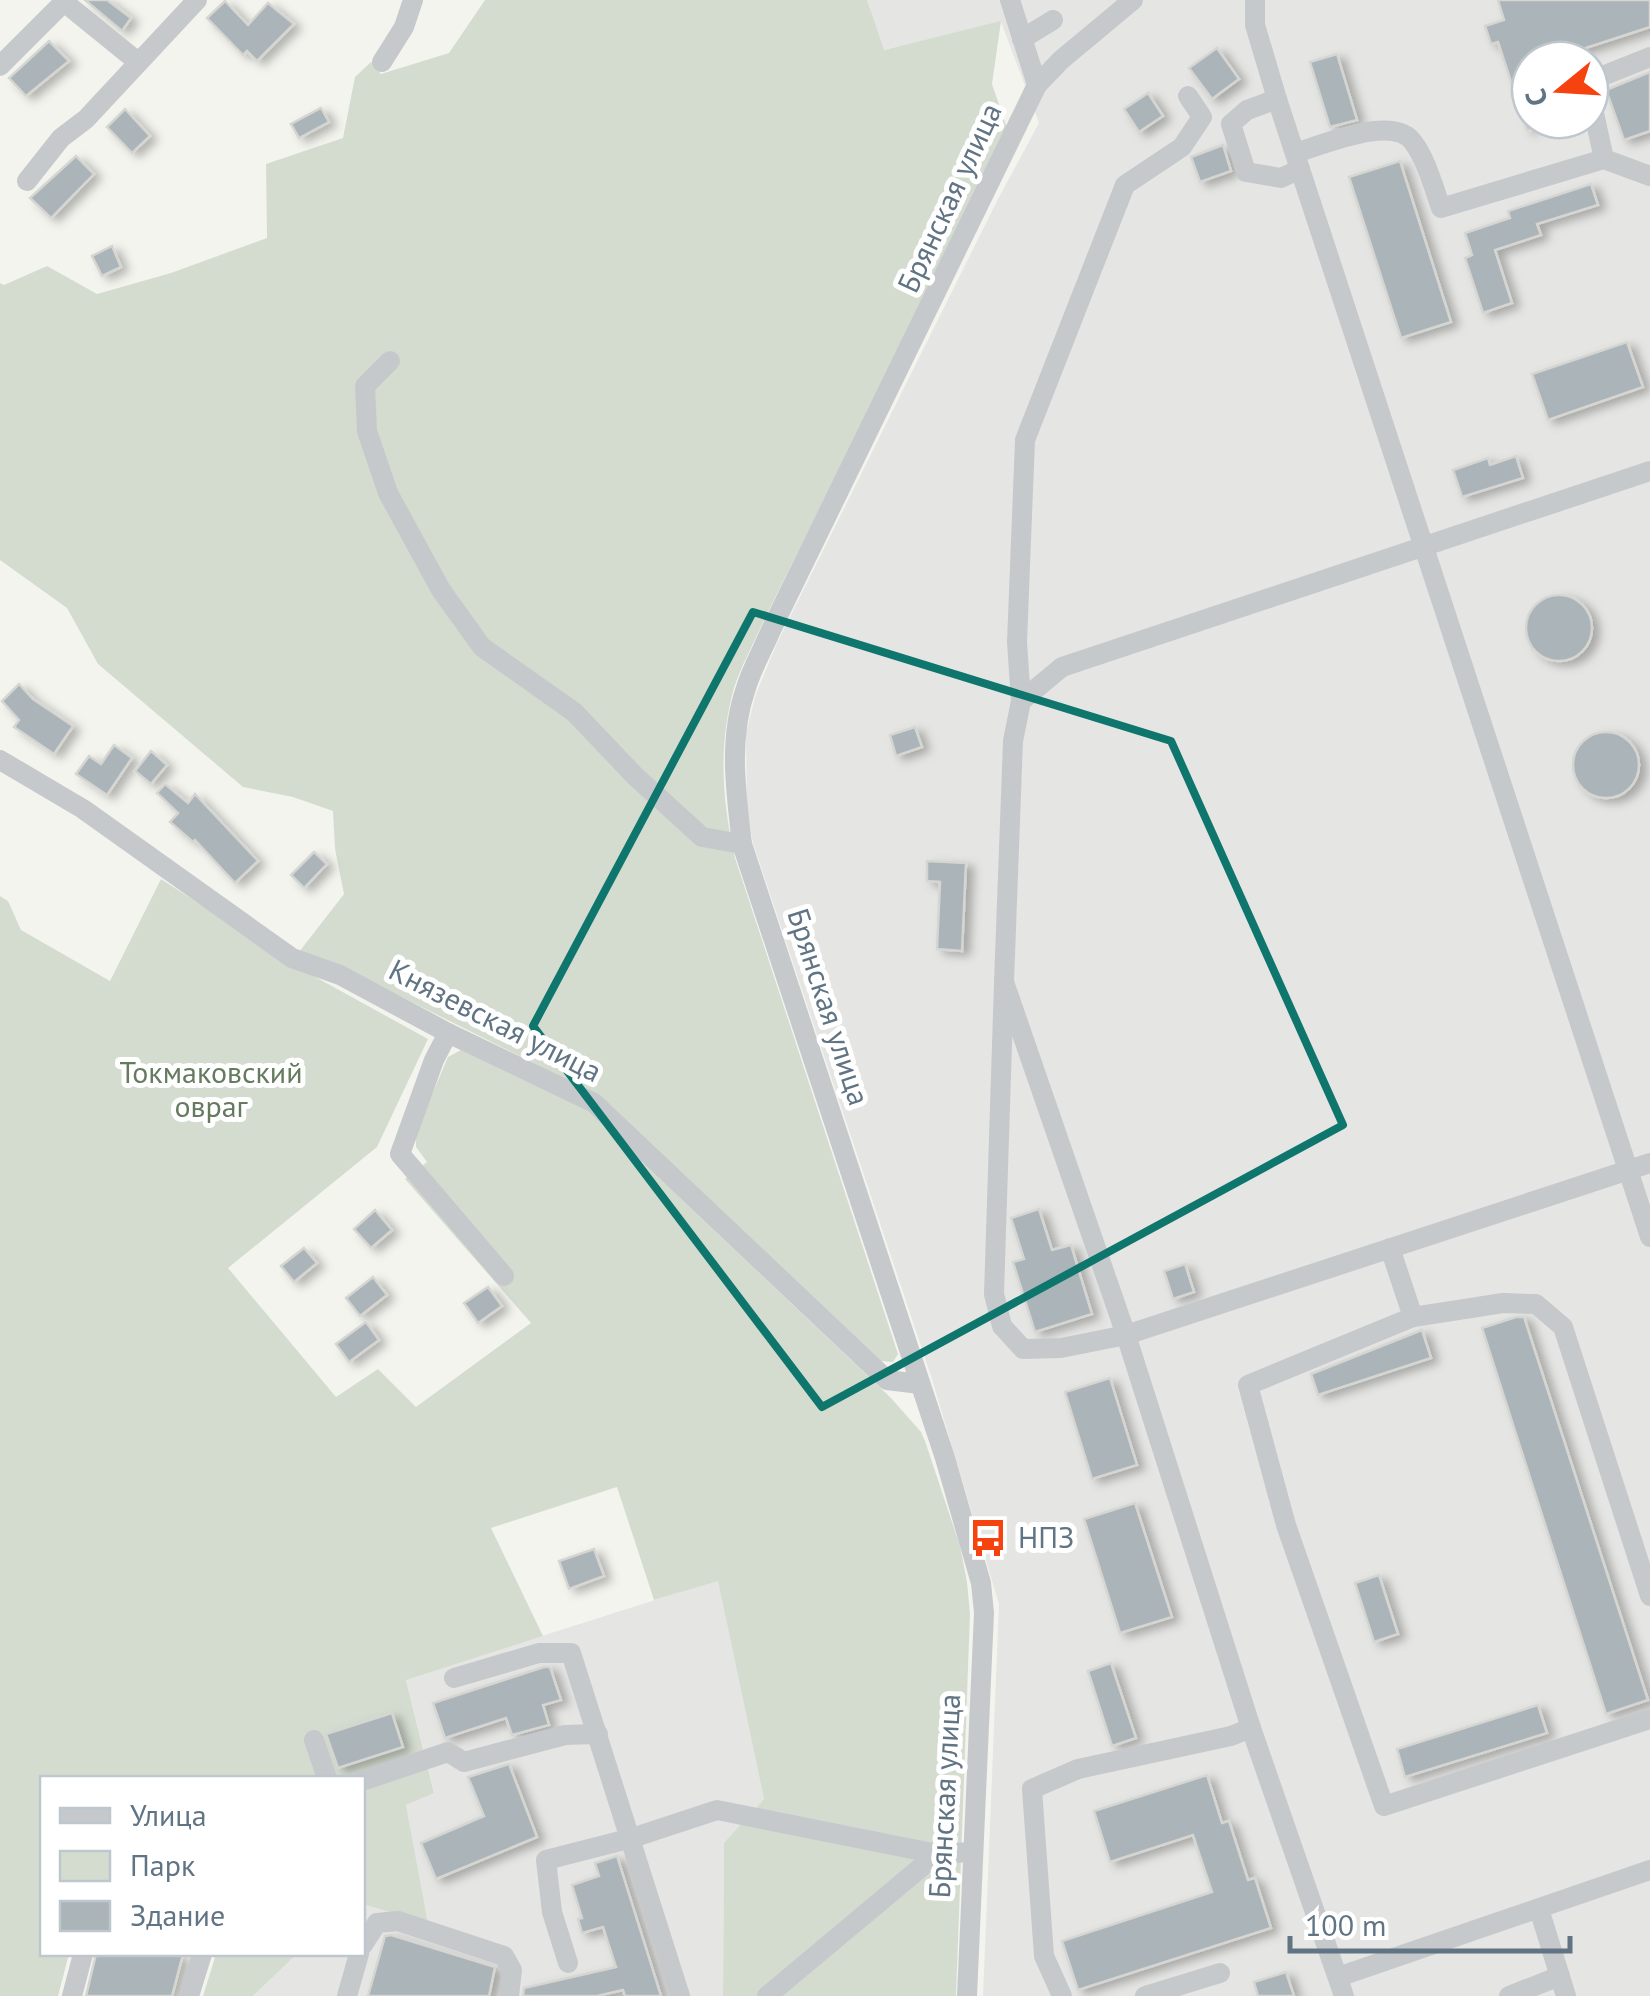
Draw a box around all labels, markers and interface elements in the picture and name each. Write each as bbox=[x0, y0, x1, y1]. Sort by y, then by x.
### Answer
north arrow bbox=[1510, 40, 1610, 140]
text: С bbox=[1516, 85, 1556, 111]
street label: Брянская улица bbox=[888, 96, 1010, 298]
street label: Брянская улица bbox=[779, 903, 880, 1110]
street label: Князевская улица bbox=[383, 949, 609, 1090]
park label: Токмаковский овраг bbox=[119, 1052, 303, 1125]
bus stop icon: НПЗ bbox=[967, 1517, 1009, 1559]
place label: НПЗ bbox=[1018, 1517, 1074, 1556]
street label: Брянская улица bbox=[919, 1693, 968, 1899]
legend bbox=[40, 1776, 365, 1956]
text: Улица bbox=[130, 1795, 207, 1834]
text: Парк bbox=[130, 1845, 196, 1884]
scale bar bbox=[1290, 1891, 1570, 1953]
text: Здание bbox=[130, 1895, 225, 1934]
text: 100 m bbox=[1305, 1905, 1386, 1944]

